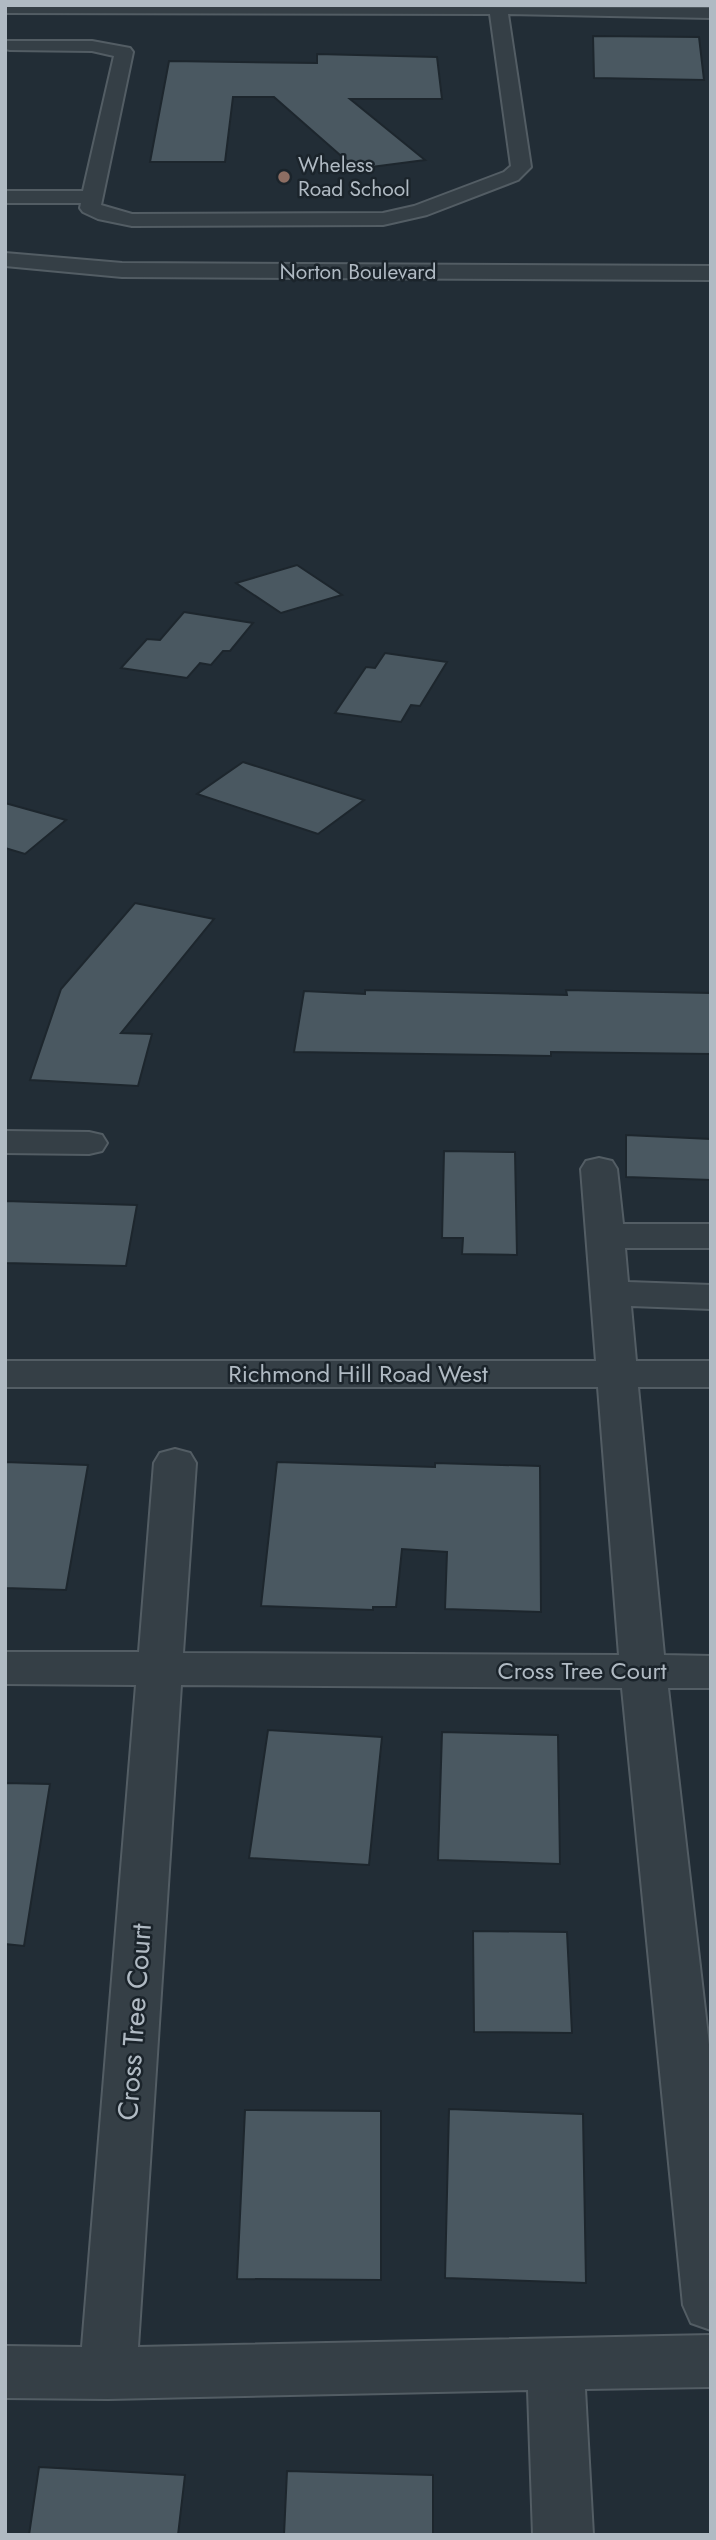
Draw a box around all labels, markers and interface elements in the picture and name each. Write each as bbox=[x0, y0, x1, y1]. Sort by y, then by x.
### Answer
place label: Wheless Road School bbox=[298, 150, 410, 204]
marker: Wheless Road School bbox=[276, 169, 292, 185]
street label: Norton Boulevard bbox=[280, 257, 436, 287]
street label: Richmond Hill Road West bbox=[228, 1356, 488, 1391]
street label: Cross Tree Court bbox=[497, 1653, 667, 1688]
street label: Cross Tree Court bbox=[107, 1922, 162, 2122]

